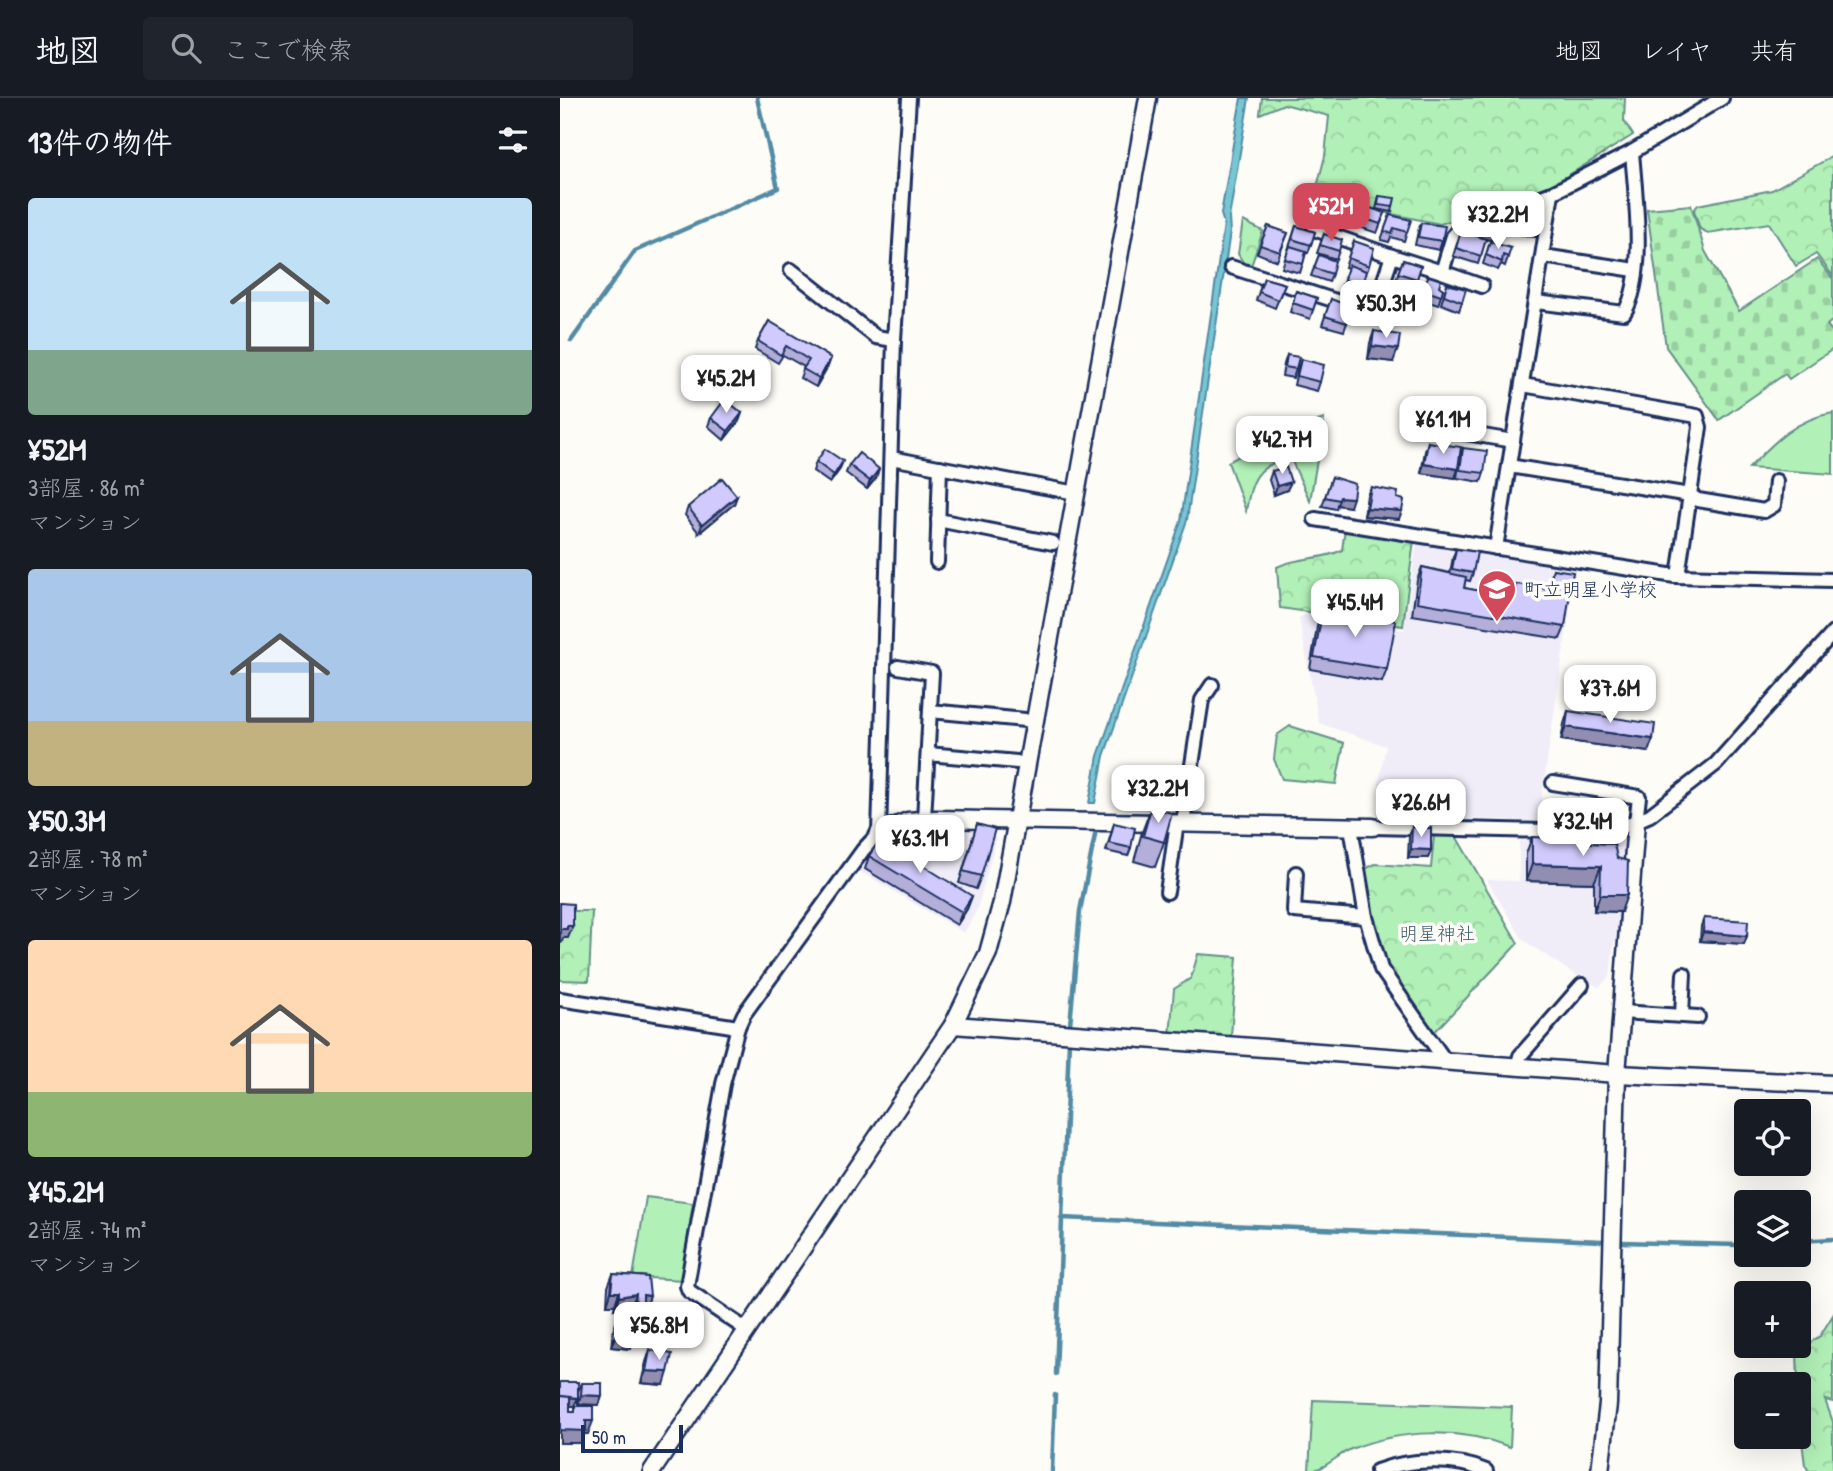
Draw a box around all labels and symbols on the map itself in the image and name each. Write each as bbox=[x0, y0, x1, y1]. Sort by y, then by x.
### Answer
pin: ¥52M bbox=[1290, 184, 1372, 243]
pin: ¥32.2M bbox=[1441, 192, 1555, 251]
pin: ¥50.3M bbox=[1329, 280, 1443, 340]
pin: ¥45.2M bbox=[669, 356, 783, 415]
pin: ¥61.1M bbox=[1386, 396, 1500, 456]
pin: ¥42.7M bbox=[1225, 416, 1339, 476]
school or university icon: 町立明星小学校 bbox=[1476, 568, 1518, 623]
place label: 町立明星小学校 bbox=[1524, 576, 1657, 602]
pin: ¥45.4M bbox=[1298, 580, 1412, 639]
pin: ¥37.6M bbox=[1553, 666, 1667, 725]
pin: ¥32.2M bbox=[1101, 766, 1215, 825]
pin: ¥26.6M bbox=[1364, 780, 1478, 839]
pin: ¥32.4M bbox=[1526, 798, 1640, 858]
pin: ¥63.1M bbox=[863, 816, 977, 875]
park label: 明星神社 bbox=[1399, 920, 1475, 946]
pin: ¥56.8M bbox=[602, 1302, 716, 1362]
scale bar bbox=[581, 1422, 682, 1454]

